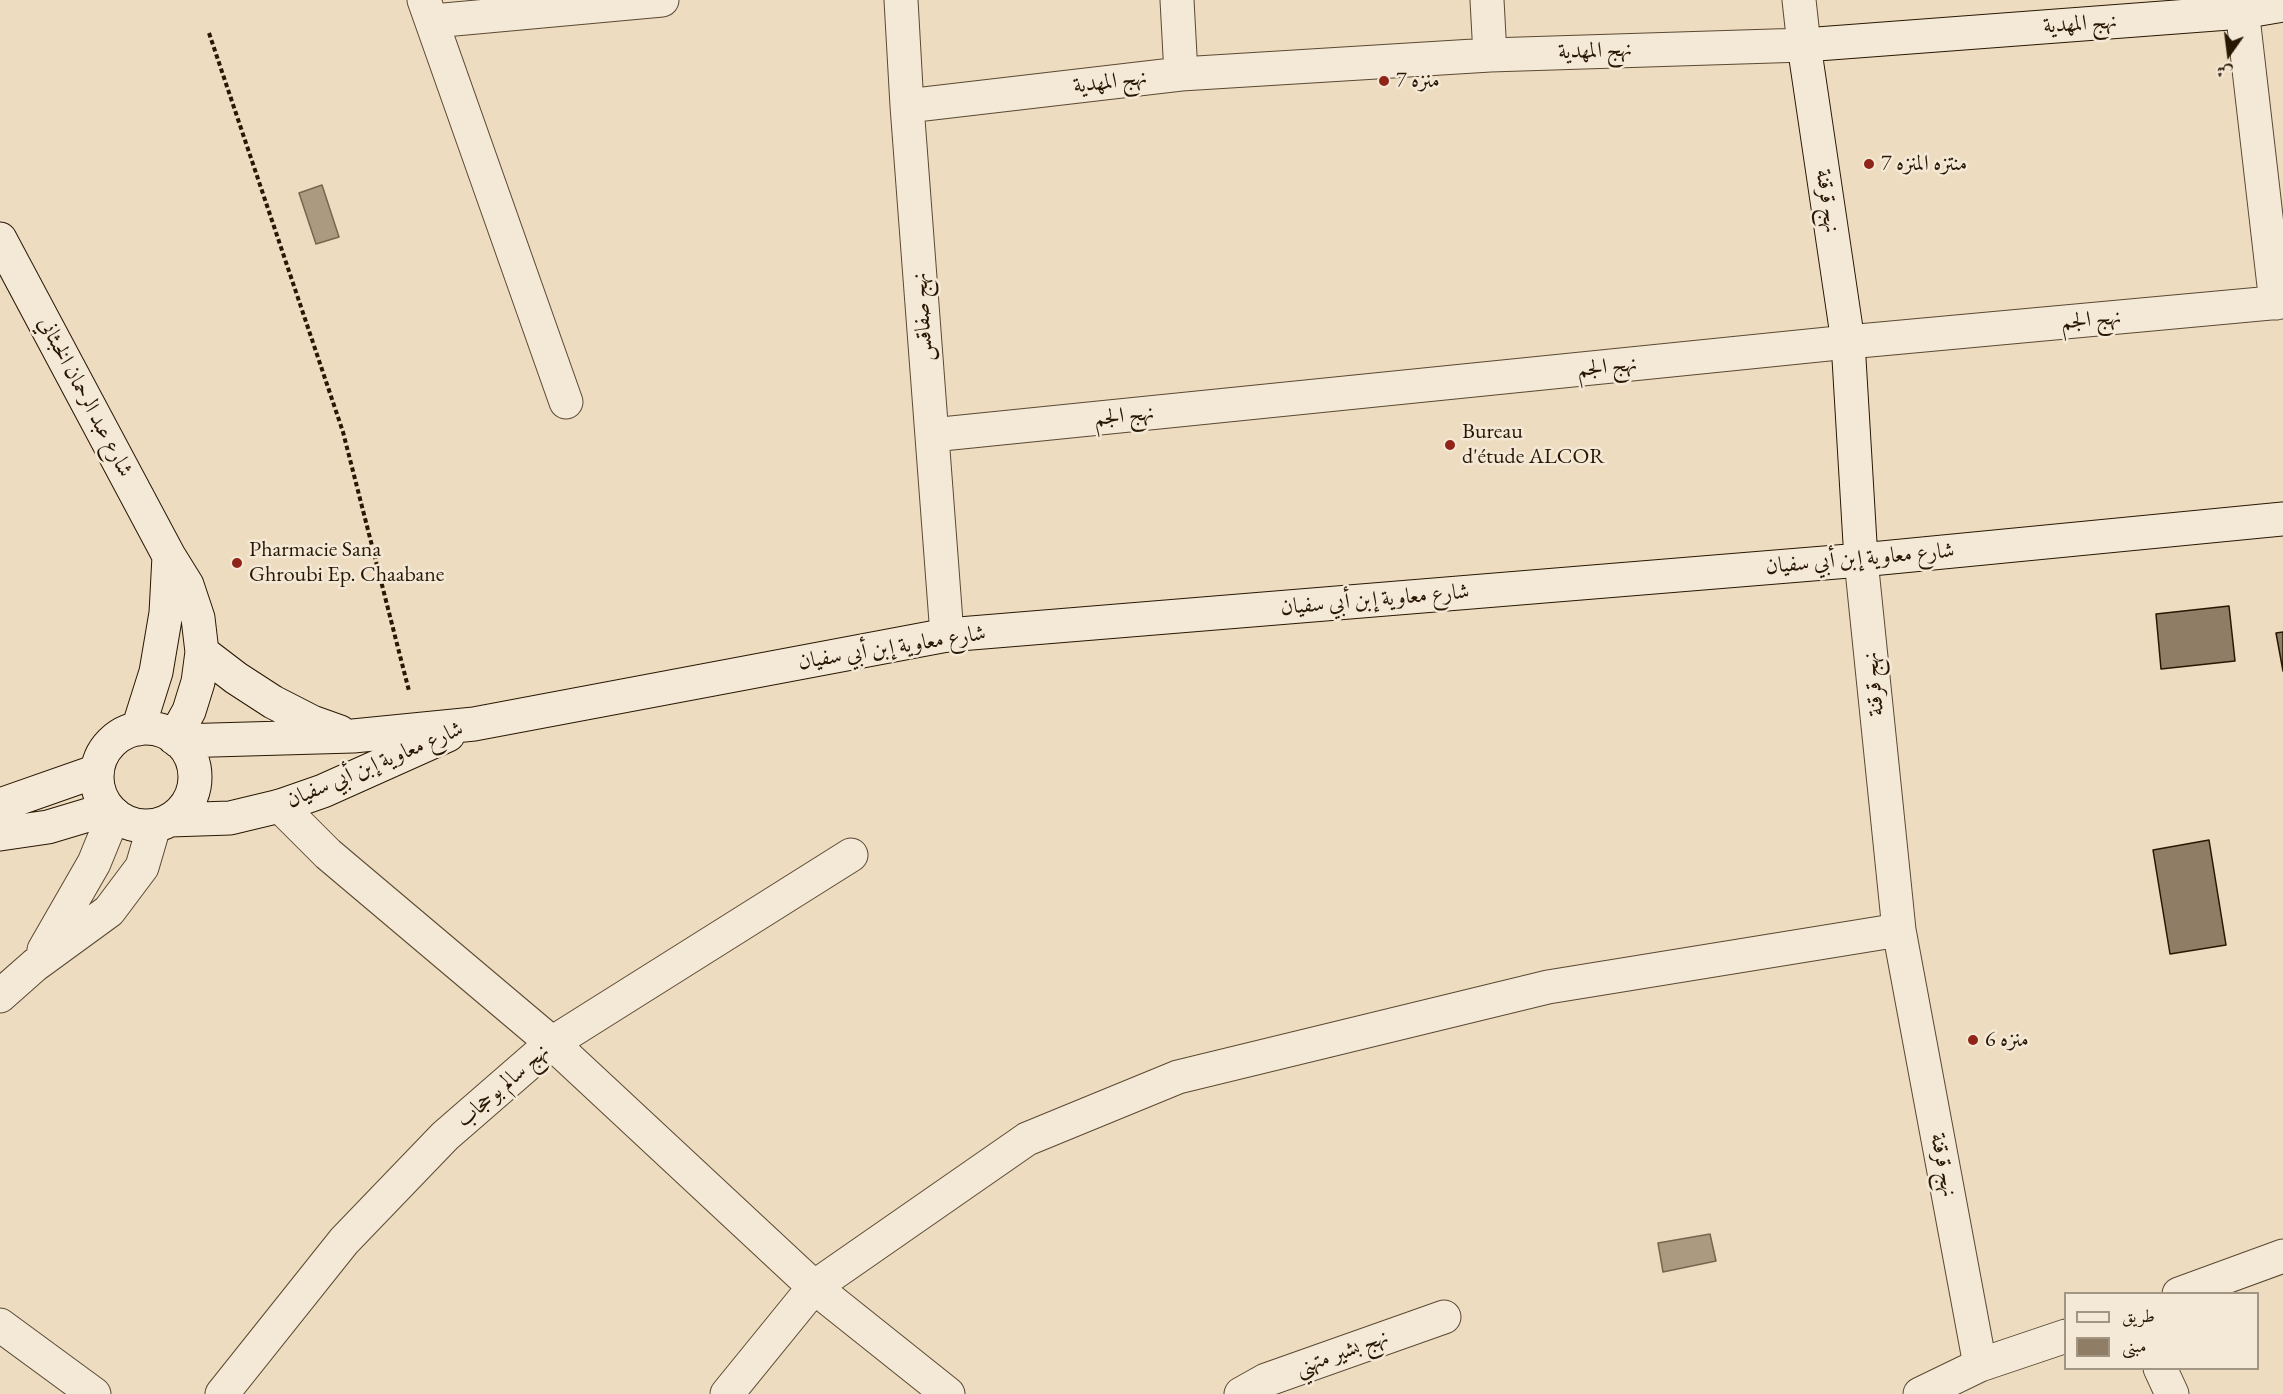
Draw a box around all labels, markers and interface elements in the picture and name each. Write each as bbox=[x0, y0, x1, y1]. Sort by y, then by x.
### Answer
street label: نهج المهدية bbox=[2042, 8, 2118, 40]
north arrow bbox=[2199, 24, 2259, 84]
street label: نهج المهدية bbox=[1557, 37, 1633, 65]
text: ش bbox=[2214, 60, 2235, 84]
street label: نهج المهدية bbox=[1072, 64, 1148, 100]
place label: منزه 7 bbox=[1396, 68, 1440, 94]
marker: منزه 7 bbox=[1377, 74, 1391, 88]
place label: منتزه المنزه 7 bbox=[1881, 151, 1967, 177]
marker: منتزه المنزه 7 bbox=[1862, 157, 1876, 171]
street label: نهج قرقنة bbox=[1809, 167, 1845, 235]
street label: نهج صفاقس bbox=[907, 272, 939, 362]
street label: نهج الجم bbox=[2060, 304, 2122, 336]
street label: شارع عبد الرحمان الخبثاني bbox=[32, 312, 138, 482]
street label: نهج الجم bbox=[1576, 351, 1638, 383]
street label: نهج الجم bbox=[1093, 400, 1155, 432]
place label: Bureau d'étude ALCOR bbox=[1462, 419, 1605, 470]
marker: Bureau d'étude ALCOR bbox=[1443, 438, 1457, 452]
place label: Pharmacie Sana Ghroubi Ep. Chaabane bbox=[249, 537, 444, 588]
street label: شارع معاوية إبن أبي سفيان bbox=[1764, 538, 1956, 580]
marker: Pharmacie Sana Ghroubi Ep. Chaabane bbox=[230, 556, 244, 570]
street label: شارع معاوية إبن أبي سفيان bbox=[1279, 579, 1471, 621]
street label: شارع معاوية إبن أبي سفيان bbox=[796, 620, 988, 676]
street label: نهج قرقنة bbox=[1858, 651, 1890, 717]
street label: شارع معاوية إبن أبي سفيان bbox=[283, 716, 467, 814]
place label: منزه 6 bbox=[1985, 1027, 2029, 1053]
marker: منزه 6 bbox=[1966, 1033, 1980, 1047]
street label: نهج سالم بوحجاب bbox=[451, 1038, 555, 1134]
street label: نهج قرقنة bbox=[1924, 1131, 1962, 1199]
legend bbox=[2064, 1292, 2259, 1370]
text: طريق bbox=[2122, 1304, 2155, 1327]
street label: نهج بشير متهني bbox=[1292, 1324, 1392, 1382]
text: مبنى bbox=[2122, 1334, 2147, 1357]

